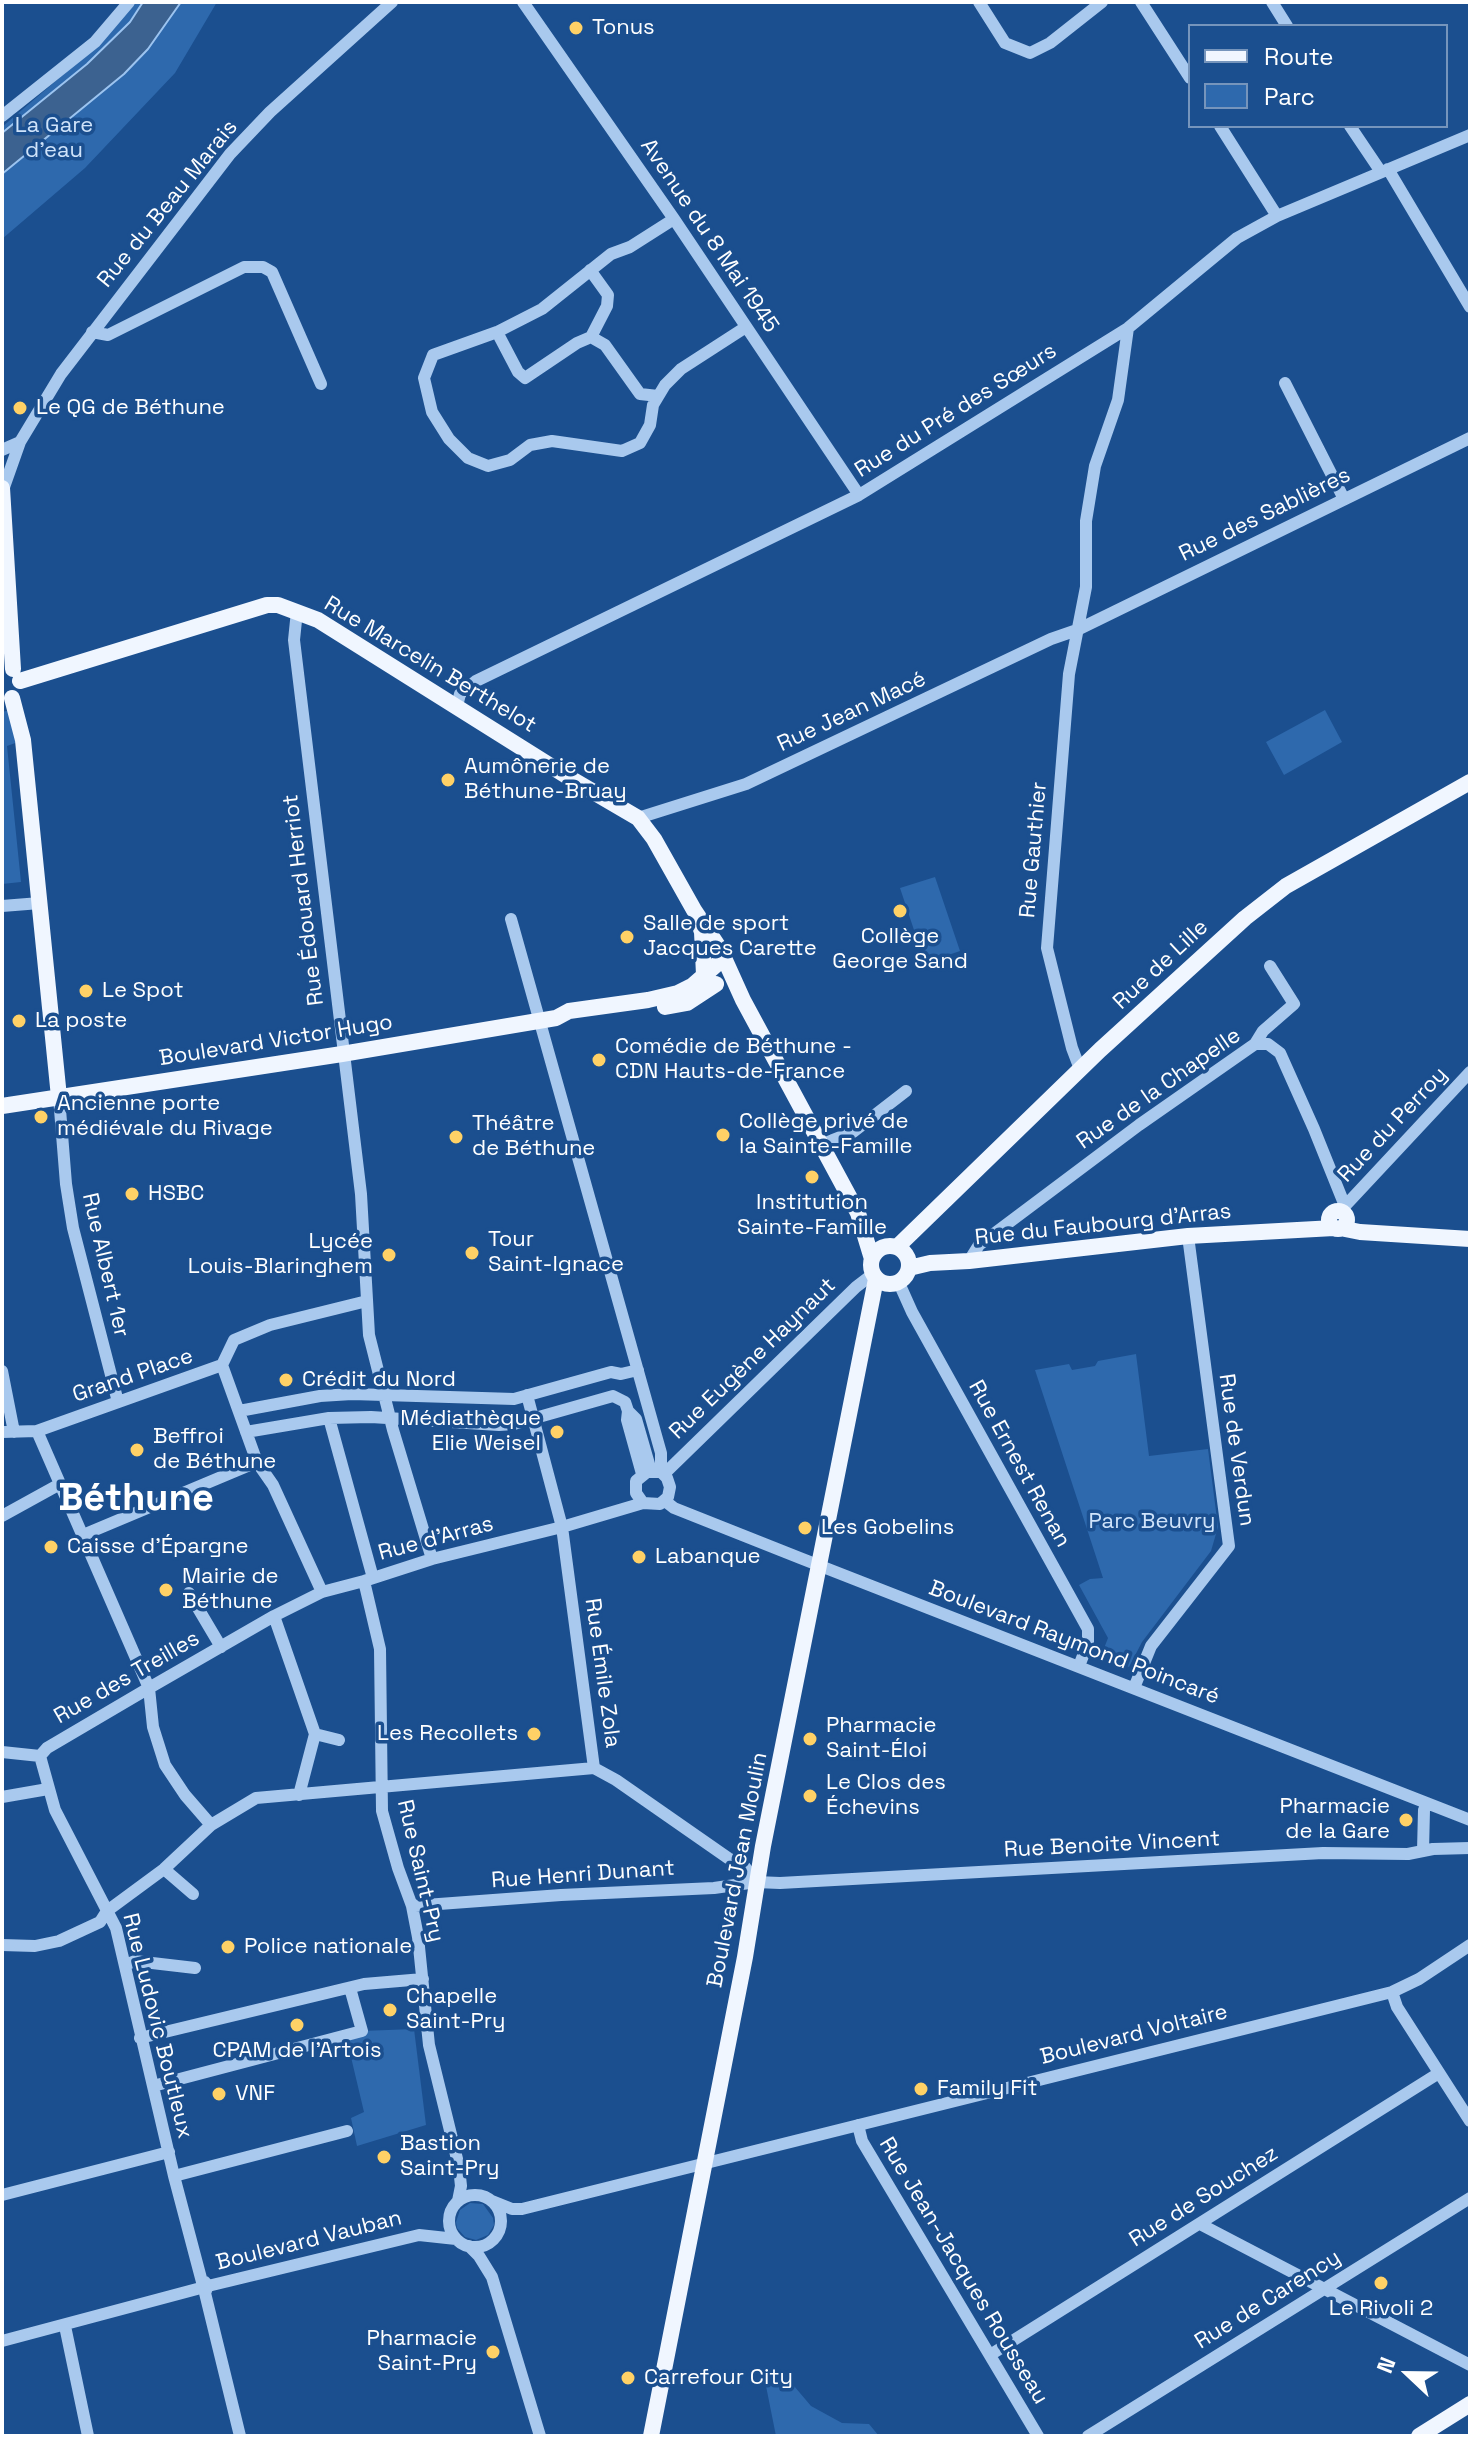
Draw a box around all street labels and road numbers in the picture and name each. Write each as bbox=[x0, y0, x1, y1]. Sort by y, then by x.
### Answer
street label: Rue du Beau Marais bbox=[92, 115, 244, 293]
street label: Avenue du 8 Mai 1945 bbox=[634, 134, 784, 338]
street label: Rue du Pré des Sœurs bbox=[850, 338, 1062, 484]
street label: Rue des Sablières bbox=[1175, 462, 1355, 568]
street label: Rue Marcelin Berthelot bbox=[319, 591, 541, 739]
street label: Rue Jean Macé bbox=[774, 666, 930, 758]
street label: Rue Gauthier bbox=[1015, 781, 1053, 919]
street label: Rue Édouard Herriot bbox=[278, 793, 330, 1007]
street label: Rue de Lille bbox=[1108, 914, 1214, 1016]
street label: Boulevard Victor Hugo bbox=[157, 1009, 395, 1073]
street label: Rue de la Chapelle bbox=[1072, 1023, 1246, 1155]
street label: Rue du Perroy bbox=[1333, 1062, 1453, 1188]
street label: Rue Albert 1er bbox=[76, 1190, 134, 1340]
street label: Rue du Faubourg d'Arras bbox=[973, 1198, 1233, 1252]
street label: Rue Eugène Haynaut bbox=[664, 1273, 842, 1445]
street label: Grand Place bbox=[69, 1343, 197, 1409]
street label: Rue de Verdun bbox=[1212, 1372, 1260, 1528]
street label: Rue Ernest Renan bbox=[962, 1376, 1076, 1552]
street label: Rue d'Arras bbox=[376, 1511, 496, 1567]
street label: Boulevard Raymond Poincaré bbox=[925, 1575, 1223, 1711]
street label: Rue Émile Zola bbox=[578, 1597, 626, 1749]
street label: Rue des Treilles bbox=[50, 1626, 204, 1730]
street label: Boulevard Jean Moulin bbox=[702, 1750, 774, 1990]
street label: Rue Saint-Pry bbox=[391, 1797, 449, 1945]
street label: Rue Benoite Vincent bbox=[1003, 1826, 1221, 1864]
street label: Rue Henri Dunant bbox=[490, 1855, 676, 1895]
street label: Rue Ludovic Boutleux bbox=[116, 1911, 198, 2141]
street label: Boulevard Voltaire bbox=[1038, 1999, 1230, 2071]
street label: Rue Jean-Jacques Rousseau bbox=[873, 2133, 1053, 2409]
street label: Rue de Souchez bbox=[1125, 2141, 1283, 2253]
street label: Boulevard Vauban bbox=[213, 2205, 405, 2277]
street label: Rue de Carency bbox=[1190, 2245, 1346, 2355]

